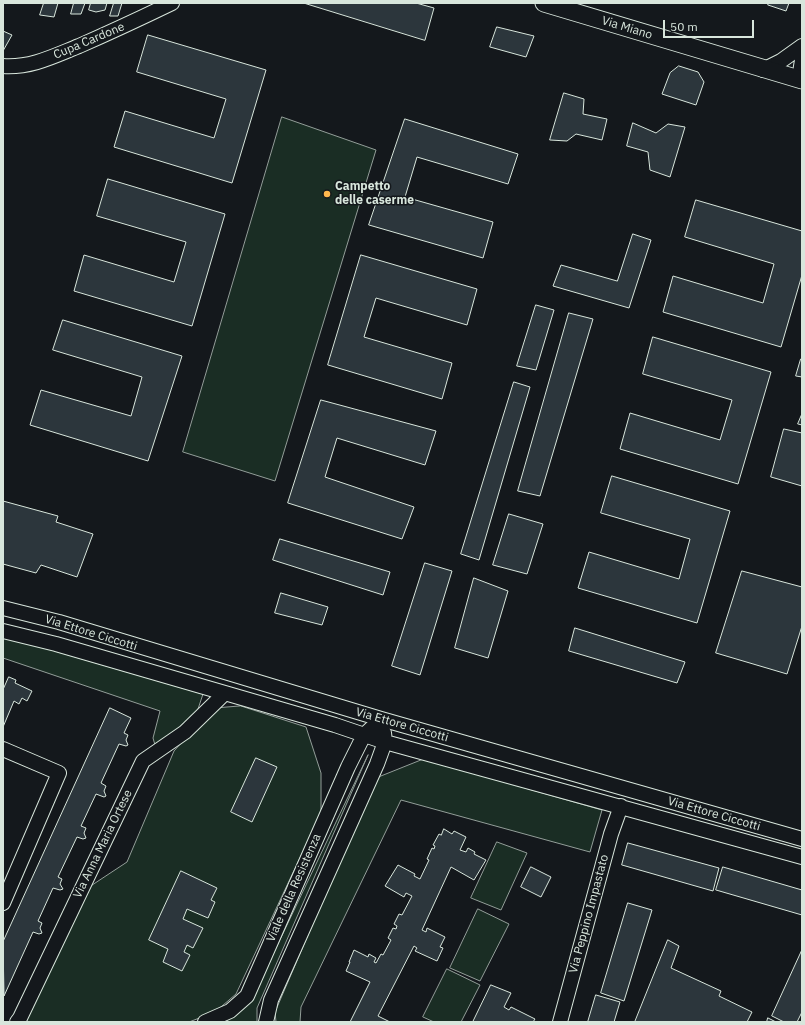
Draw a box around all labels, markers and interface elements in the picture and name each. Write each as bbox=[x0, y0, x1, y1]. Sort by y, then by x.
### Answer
scale bar bbox=[665, 12, 756, 38]
street label: Via Miano bbox=[600, 13, 654, 43]
text: 50 m bbox=[670, 19, 698, 34]
street label: Cupa Cardone bbox=[51, 20, 127, 62]
place label: Campetto delle caserme bbox=[335, 180, 414, 208]
marker: Campetto delle caserme bbox=[322, 189, 332, 199]
street label: Via Ettore Ciccotti bbox=[43, 612, 139, 654]
street label: Via Ettore Ciccotti bbox=[354, 705, 450, 745]
street label: Via Anna Maria Ortese bbox=[70, 787, 136, 901]
street label: Via Ettore Ciccotti bbox=[666, 794, 762, 834]
street label: Viale della Resistenza bbox=[264, 832, 324, 944]
street label: Via Peppino Impastato bbox=[566, 853, 612, 975]

